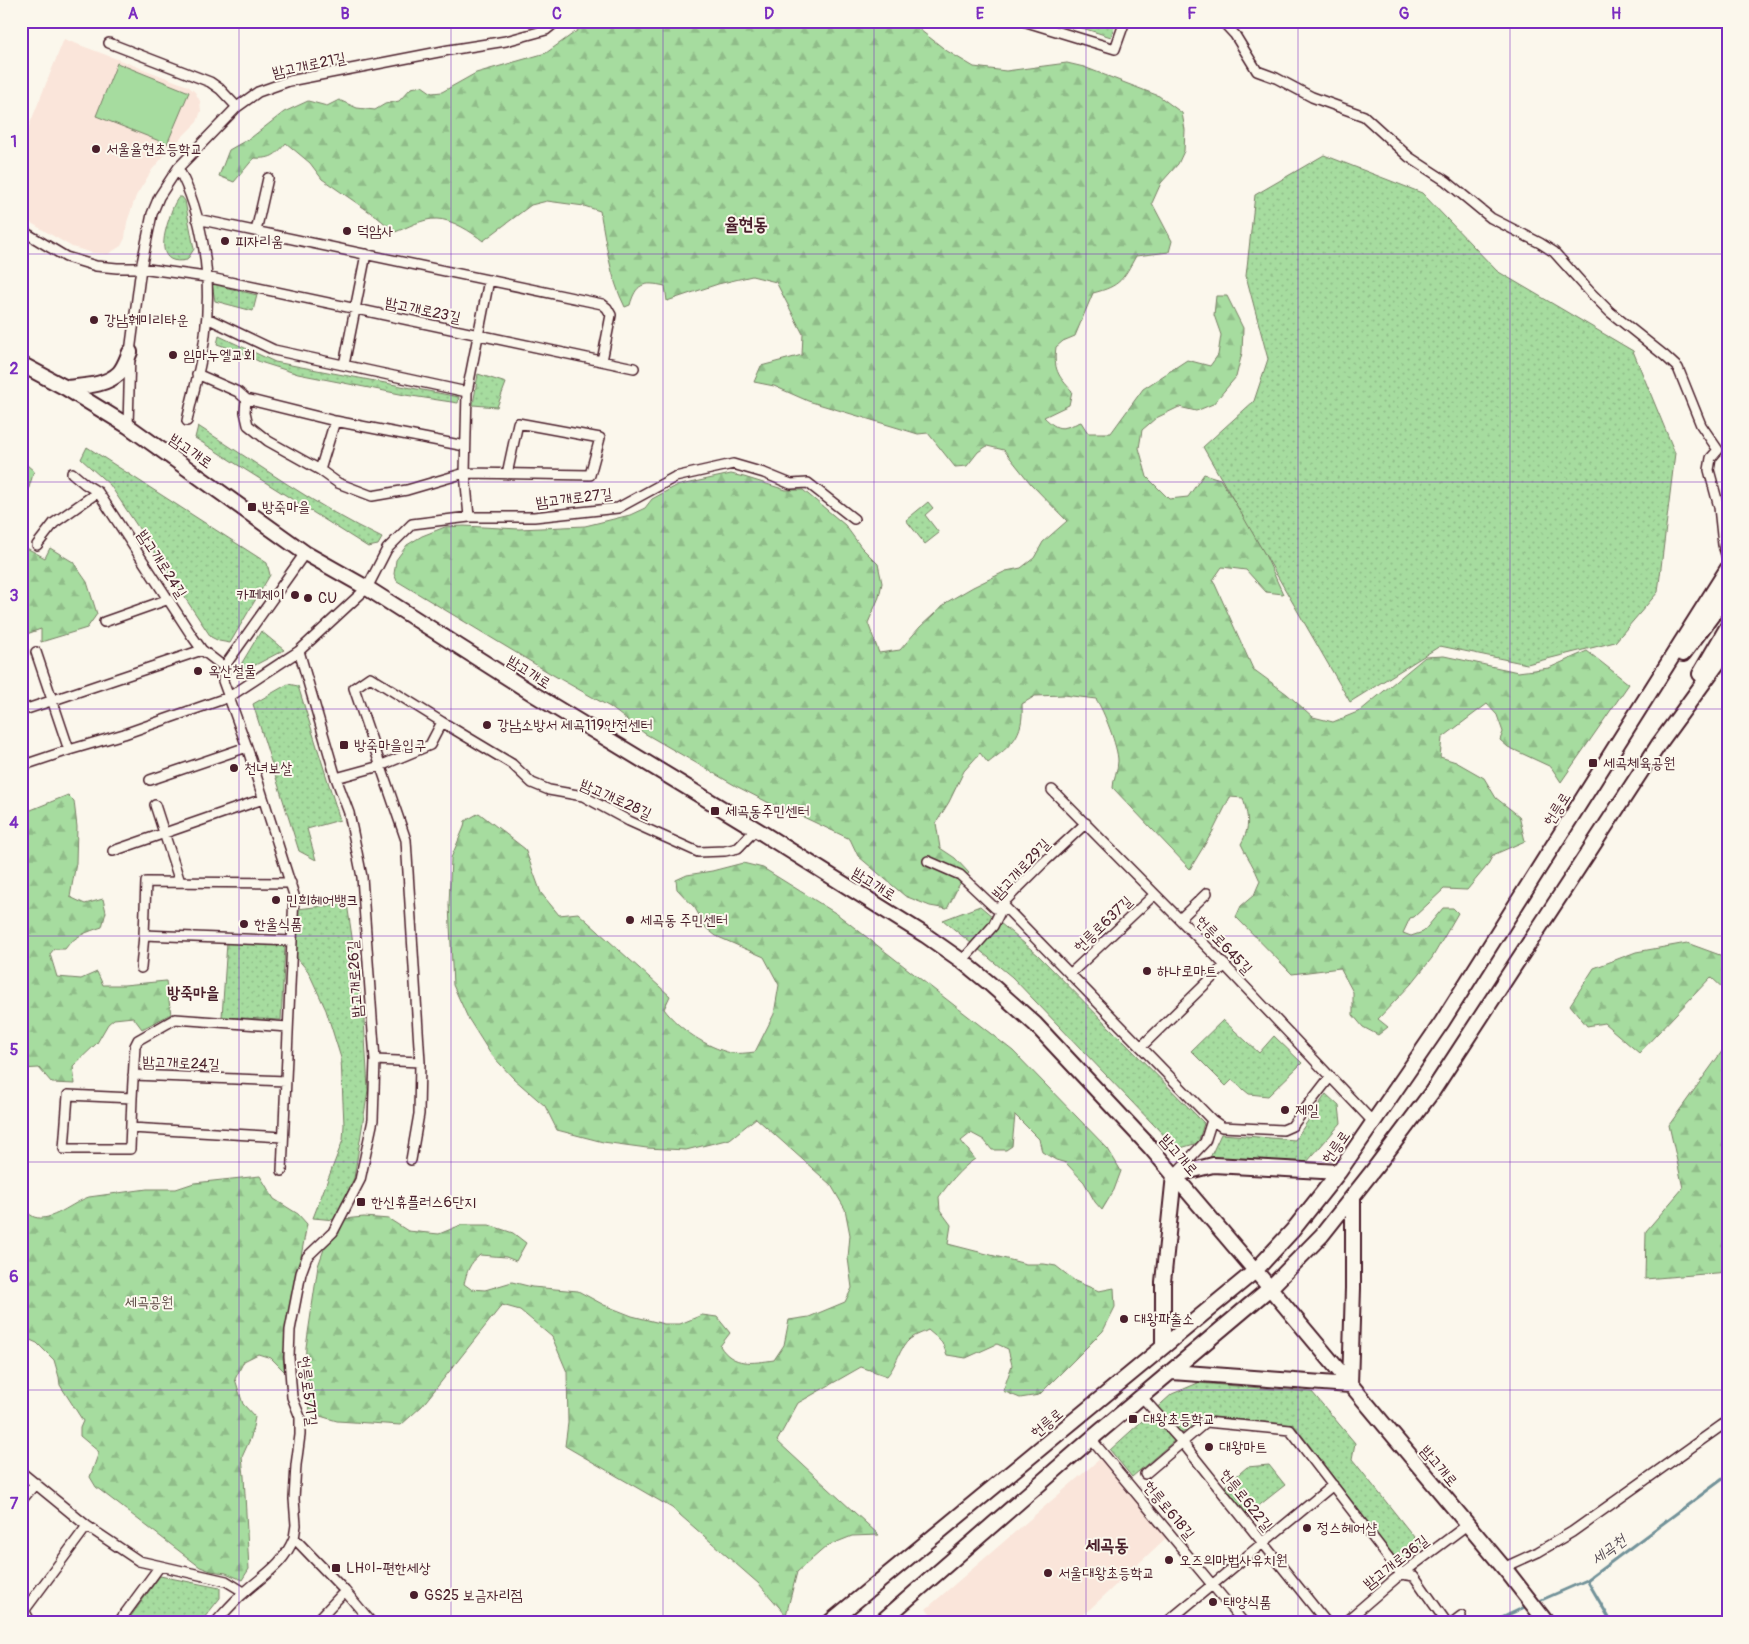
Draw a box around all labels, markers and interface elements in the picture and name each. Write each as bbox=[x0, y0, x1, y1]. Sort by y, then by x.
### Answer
text: A bbox=[128, 4, 139, 24]
text: B bbox=[340, 4, 350, 24]
text: C bbox=[552, 4, 562, 24]
text: D bbox=[764, 4, 774, 24]
text: E bbox=[976, 4, 985, 24]
text: F bbox=[1187, 4, 1197, 24]
text: G bbox=[1399, 4, 1410, 24]
text: H bbox=[1611, 4, 1621, 24]
street label: 밤고개로21길 bbox=[271, 48, 348, 83]
text: 1 bbox=[11, 132, 17, 152]
place label: 서울율현초등학교 bbox=[106, 140, 203, 159]
marker: 서울율현초등학교 bbox=[90, 143, 102, 155]
district label: 율현동 bbox=[724, 213, 768, 236]
place label: 덕암사 bbox=[357, 222, 393, 241]
marker: 덕암사 bbox=[341, 225, 353, 237]
place label: 피자리움 bbox=[235, 232, 283, 251]
marker: 피자리움 bbox=[219, 235, 231, 247]
street label: 밤고개로23길 bbox=[383, 293, 462, 328]
place label: 강남훼미리타운 bbox=[104, 311, 189, 330]
marker: 강남훼미리타운 bbox=[88, 314, 100, 326]
place label: 임마누엘교회 bbox=[183, 346, 255, 365]
marker: 임마누엘교회 bbox=[167, 349, 179, 361]
text: 2 bbox=[10, 359, 19, 379]
street label: 밤고개로 bbox=[165, 430, 216, 473]
street label: 밤고개로27길 bbox=[535, 484, 613, 513]
place label: 방죽마을 bbox=[262, 498, 310, 517]
marker: 방죽마을 bbox=[246, 501, 258, 513]
street label: 밤고개로24길 bbox=[133, 527, 191, 602]
text: 3 bbox=[10, 586, 19, 606]
place label: 카페제이 bbox=[237, 586, 285, 605]
marker: 카페제이 bbox=[289, 589, 301, 601]
place label: CU bbox=[318, 589, 337, 608]
marker: CU bbox=[302, 592, 314, 604]
street label: 밤고개로 bbox=[503, 652, 554, 693]
place label: 옥산철물 bbox=[208, 662, 256, 681]
marker: 옥산철물 bbox=[192, 665, 204, 677]
place label: 강남소방서 세곡119안전센터 bbox=[497, 716, 652, 735]
marker: 강남소방서 세곡119안전센터 bbox=[481, 719, 493, 731]
place label: 방죽마을입구 bbox=[354, 736, 426, 755]
marker: 방죽마을입구 bbox=[338, 739, 350, 751]
place label: 세곡체육공원 bbox=[1603, 754, 1675, 773]
marker: 세곡체육공원 bbox=[1587, 757, 1599, 769]
place label: 천녀보살 bbox=[244, 759, 292, 778]
marker: 천녀보살 bbox=[228, 762, 240, 774]
street label: 밤고개로28길 bbox=[577, 775, 655, 824]
street label: 헌릉로 bbox=[1540, 789, 1575, 830]
place label: 세곡동주민센터 bbox=[725, 802, 810, 821]
marker: 세곡동주민센터 bbox=[709, 805, 721, 817]
text: 4 bbox=[9, 813, 19, 833]
street label: 밤고개로29길 bbox=[988, 835, 1054, 904]
street label: 밤고개로 bbox=[848, 864, 899, 905]
place label: 민희헤어뱅크 bbox=[286, 891, 358, 910]
street label: 헌릉로637길 bbox=[1070, 892, 1136, 957]
marker: 민희헤어뱅크 bbox=[270, 894, 282, 906]
place label: 세곡동 주민센터 bbox=[640, 911, 728, 930]
street label: 헌릉로645길 bbox=[1191, 912, 1256, 979]
marker: 세곡동 주민센터 bbox=[624, 914, 636, 926]
place label: 한울식품 bbox=[254, 915, 302, 934]
marker: 한울식품 bbox=[238, 918, 250, 930]
street label: 밤고개로26길 bbox=[343, 940, 368, 1018]
place label: 하나로마트 bbox=[1157, 962, 1217, 981]
marker: 하나로마트 bbox=[1141, 965, 1153, 977]
district label: 방죽마을 bbox=[167, 983, 219, 1003]
text: 5 bbox=[10, 1040, 19, 1060]
street label: 밤고개로24길 bbox=[142, 1053, 220, 1074]
place label: 제일 bbox=[1295, 1101, 1319, 1120]
marker: 제일 bbox=[1279, 1104, 1291, 1116]
street label: 헌릉로 bbox=[1318, 1127, 1355, 1168]
street label: 밤고개로 bbox=[1156, 1131, 1202, 1180]
place label: 한신휴플러스6단지 bbox=[371, 1193, 476, 1212]
marker: 한신휴플러스6단지 bbox=[355, 1196, 367, 1208]
text: 6 bbox=[9, 1267, 19, 1287]
park label: 세곡공원 bbox=[125, 1293, 173, 1312]
place label: 대왕파출소 bbox=[1134, 1310, 1194, 1329]
marker: 대왕파출소 bbox=[1118, 1313, 1130, 1325]
street label: 헌릉로571길 bbox=[294, 1355, 321, 1427]
street label: 헌릉로 bbox=[1027, 1404, 1067, 1442]
place label: 대왕초등학교 bbox=[1143, 1410, 1215, 1429]
marker: 대왕초등학교 bbox=[1127, 1413, 1139, 1425]
place label: 대왕마트 bbox=[1219, 1438, 1267, 1457]
marker: 대왕마트 bbox=[1203, 1441, 1215, 1453]
street label: 밤고개로 bbox=[1416, 1442, 1461, 1491]
street label: 헌릉로622길 bbox=[1215, 1466, 1276, 1535]
street label: 헌릉로618길 bbox=[1139, 1477, 1199, 1543]
text: 7 bbox=[10, 1494, 19, 1514]
place label: 정스헤어샵 bbox=[1317, 1519, 1377, 1538]
marker: 정스헤어샵 bbox=[1301, 1522, 1313, 1534]
water label: 세곡천 bbox=[1587, 1529, 1632, 1569]
street label: 밤고개로36길 bbox=[1360, 1531, 1433, 1594]
district label: 세곡동 bbox=[1085, 1534, 1129, 1557]
place label: 오즈의마법사유치원 bbox=[1179, 1551, 1288, 1570]
marker: 오즈의마법사유치원 bbox=[1163, 1554, 1175, 1566]
place label: LH이-편한세상 bbox=[346, 1559, 431, 1578]
marker: LH이-편한세상 bbox=[330, 1562, 342, 1574]
place label: 서울대왕초등학교 bbox=[1058, 1564, 1155, 1583]
marker: 서울대왕초등학교 bbox=[1042, 1567, 1054, 1579]
place label: GS25 보금자리점 bbox=[424, 1586, 523, 1605]
marker: GS25 보금자리점 bbox=[408, 1589, 420, 1601]
place label: 태양식품 bbox=[1223, 1593, 1271, 1612]
marker: 태양식품 bbox=[1207, 1596, 1219, 1608]

